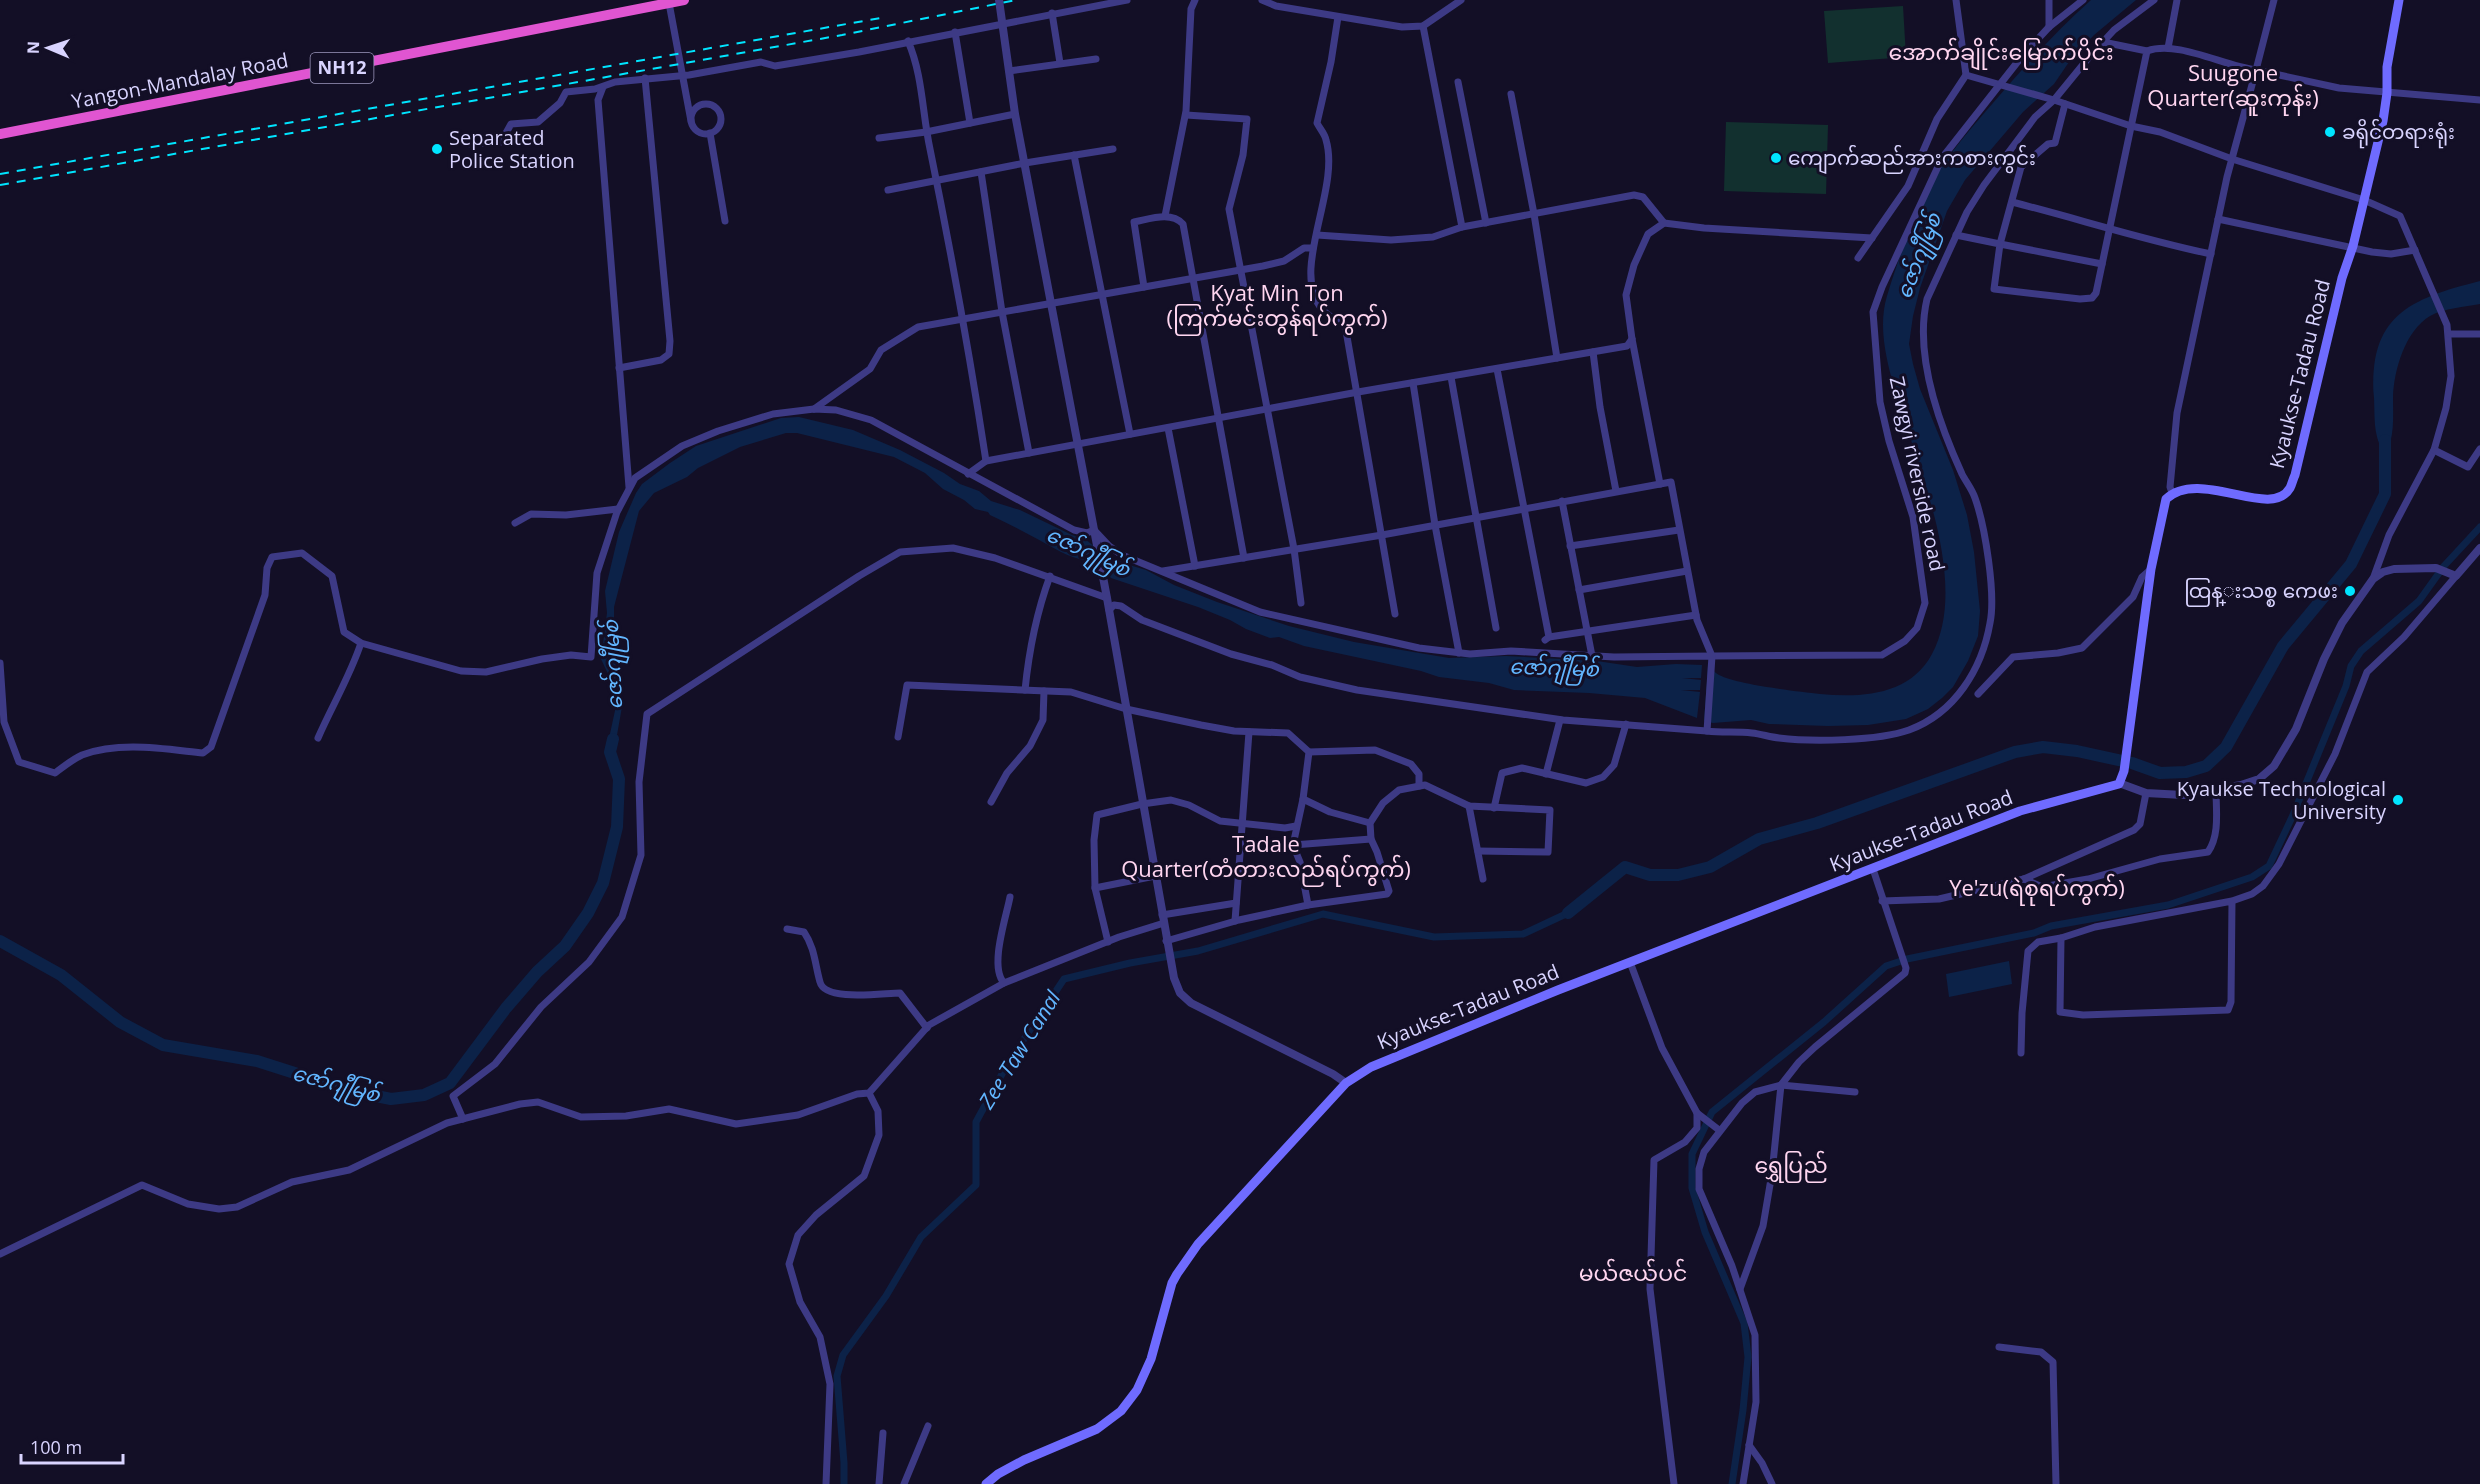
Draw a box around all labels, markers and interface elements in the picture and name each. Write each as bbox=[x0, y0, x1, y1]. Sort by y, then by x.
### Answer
north arrow bbox=[18, 18, 78, 78]
district label: အောက်ချိုင်းမြောက်ပိုင်း bbox=[1888, 36, 2114, 71]
text: N bbox=[22, 41, 44, 54]
street label: Yangon-Mandalay Road bbox=[69, 46, 290, 115]
road number: NH12 bbox=[310, 53, 374, 83]
district label: Suugone Quarter(ဆူးကုန်း) bbox=[2147, 57, 2319, 116]
place label: ခရိုင်တရားရုံး bbox=[2342, 118, 2455, 149]
place label: Separated Police Station bbox=[449, 124, 575, 174]
marker: ခရိုင်တရားရုံး bbox=[2323, 125, 2337, 139]
marker: Separated Police Station bbox=[430, 142, 444, 156]
place label: ကျောက်ဆည်အားကစားကွင်း bbox=[1788, 144, 2036, 174]
marker: ကျောက်ဆည်အားကစားကွင်း bbox=[1769, 151, 1783, 165]
water label: ဇော်ဂျီမြစ် bbox=[1889, 208, 1951, 304]
street label: Kyaukse-Tadau Road bbox=[2263, 276, 2336, 471]
district label: Kyat Min Ton (ကြက်မင်းတွန်ရပ်ကွက်) bbox=[1166, 277, 1388, 336]
street label: Zawgyi riverside road bbox=[1884, 374, 1951, 574]
water label: ဇော်ဂျီမြစ် bbox=[1040, 519, 1136, 587]
place label: ထြန္းသစ္စ ကေဖး bbox=[2184, 577, 2338, 607]
marker: ထြန္းသစ္စ ကေဖး bbox=[2343, 584, 2357, 598]
water label: ဇော်ဂျီမြစ် bbox=[596, 618, 632, 710]
water label: ဇော်ဂျီမြစ် bbox=[1509, 651, 1601, 687]
place label: Kyaukse Technological University bbox=[2177, 775, 2387, 825]
street label: Kyaukse-Tadau Road bbox=[1825, 783, 2016, 878]
marker: Kyaukse Technological University bbox=[2391, 793, 2405, 807]
district label: Tadale Quarter(တံတားလည်ရပ်ကွက်) bbox=[1121, 828, 1411, 887]
district label: Ye'zu(ရဲစုရပ်ကွက်) bbox=[1949, 872, 2125, 906]
street label: Kyaukse-Tadau Road bbox=[1373, 958, 1563, 1055]
water label: Zee Taw Canal bbox=[971, 985, 1067, 1115]
water label: ဇော်ဂျီမြစ် bbox=[288, 1058, 384, 1112]
district label: ရွှေပြည် bbox=[1754, 1149, 1828, 1183]
district label: မယ်ဇယ်ပင် bbox=[1579, 1257, 1687, 1287]
scale bar bbox=[21, 1427, 123, 1465]
text: 100 m bbox=[30, 1435, 82, 1459]

